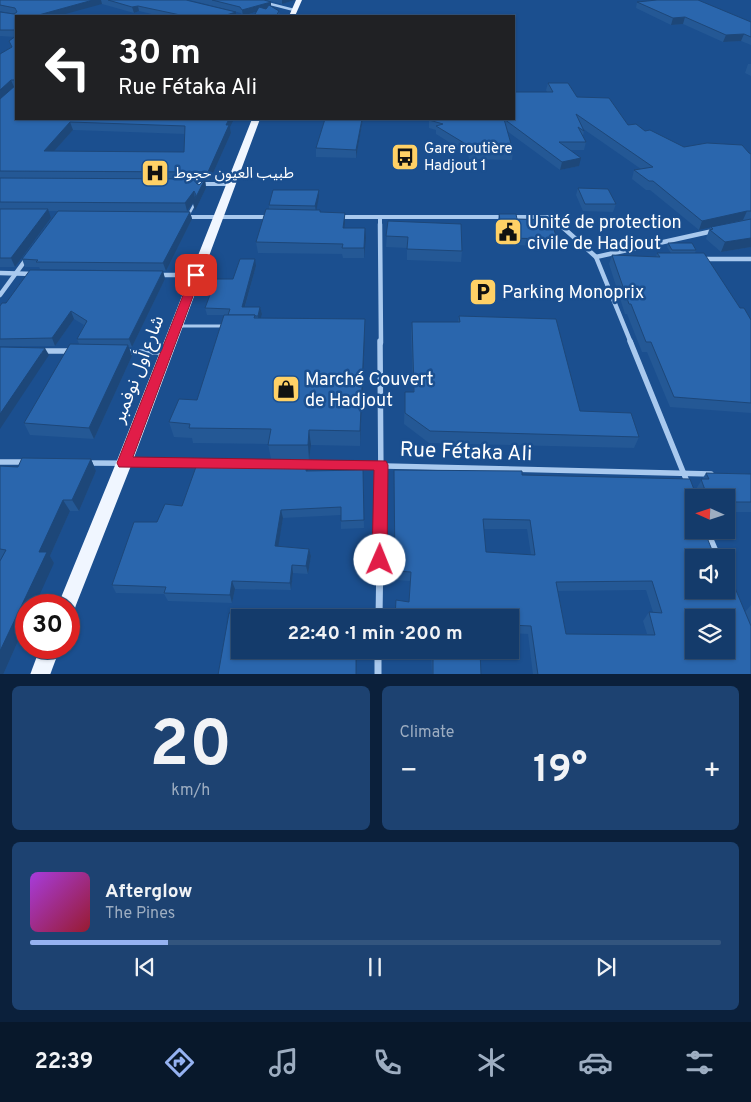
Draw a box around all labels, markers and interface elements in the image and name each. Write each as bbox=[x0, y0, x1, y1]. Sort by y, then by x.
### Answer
text: 30 m bbox=[118, 32, 201, 76]
icon: left bbox=[35, 35, 100, 100]
text: Rue Fétaka Ali bbox=[118, 75, 257, 102]
place label: Gare routière Hadjout 1 bbox=[424, 140, 513, 176]
bus stop icon: Gare routière Hadjout 1 bbox=[390, 142, 420, 172]
hospital icon: طبيب العيون حجوط bbox=[140, 158, 170, 188]
place label: طبيب العيون حجوط bbox=[174, 165, 294, 184]
place label: Unité de protection civile de Hadjout bbox=[527, 212, 682, 256]
public building icon: Unité de protection civile de Hadjout bbox=[493, 217, 523, 247]
pin bbox=[175, 254, 217, 296]
icon: arrive bbox=[182, 261, 210, 289]
parking icon: Parking Monoprix bbox=[468, 277, 498, 307]
place label: Parking Monoprix bbox=[502, 282, 644, 305]
street label: شارع أول نوفمبر bbox=[107, 312, 171, 428]
place label: Marché Couvert de Hadjout bbox=[305, 369, 434, 413]
shop icon: Marché Couvert de Hadjout bbox=[271, 374, 301, 404]
street label: Rue Fétaka Ali bbox=[399, 437, 533, 468]
north arrow bbox=[685, 489, 735, 539]
map controls bbox=[685, 489, 735, 659]
position arrow bbox=[353, 533, 405, 585]
button: sound bbox=[685, 549, 735, 599]
speed limit sign: 30 bbox=[15, 594, 80, 659]
button: layers bbox=[685, 609, 735, 659]
text: 22:40 · 1 min · 200 m bbox=[287, 622, 463, 646]
text: 20 bbox=[150, 707, 232, 789]
text: Climate bbox=[400, 723, 454, 743]
text: 19° bbox=[533, 747, 587, 796]
text: − bbox=[400, 754, 418, 790]
text: + bbox=[703, 754, 721, 790]
text: km/h bbox=[171, 781, 210, 801]
text: Afterglow bbox=[105, 880, 193, 904]
text: The Pines bbox=[105, 904, 175, 924]
icon: previous bbox=[131, 953, 159, 981]
icon: pause bbox=[361, 953, 389, 981]
icon: next bbox=[592, 953, 620, 981]
icon: directions bbox=[162, 1045, 197, 1080]
icon: music bbox=[266, 1045, 301, 1080]
icon: phone bbox=[370, 1045, 405, 1080]
icon: climate bbox=[474, 1045, 509, 1080]
icon: car bbox=[578, 1045, 613, 1080]
icon: filters bbox=[682, 1045, 717, 1080]
text: 22:39 bbox=[34, 1049, 93, 1076]

